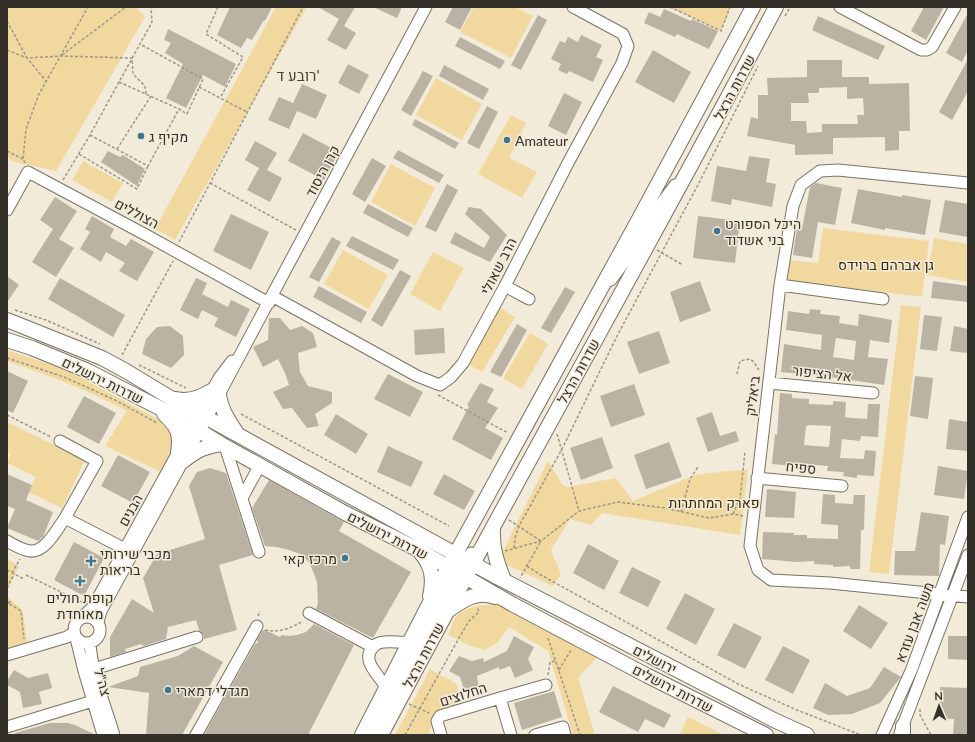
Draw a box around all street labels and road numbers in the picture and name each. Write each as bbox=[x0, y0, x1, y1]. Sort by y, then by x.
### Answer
street label: שדרות הרצל bbox=[710, 51, 758, 123]
street label: קרן היסוד bbox=[301, 142, 343, 200]
street label: הצוללים bbox=[112, 194, 162, 232]
street label: הרב שאולי bbox=[476, 235, 520, 297]
street label: שדרות הרצל bbox=[553, 336, 603, 406]
street label: שדרות ירושלים bbox=[60, 353, 146, 407]
street label: אל הציפור bbox=[791, 361, 853, 385]
street label: ביאליק bbox=[741, 374, 763, 417]
street label: ספיח bbox=[785, 457, 817, 477]
street label: הבנים bbox=[114, 491, 146, 529]
street label: שדרות ירושלים bbox=[345, 507, 431, 563]
street label: משה אבן עזרא bbox=[891, 579, 937, 665]
street label: שדרות הרצל bbox=[399, 619, 447, 691]
street label: ירושלים bbox=[630, 641, 680, 677]
street label: שדרות ירושלים bbox=[630, 660, 716, 716]
street label: צה"ל bbox=[91, 666, 115, 698]
street label: החלוצים bbox=[437, 678, 489, 710]

